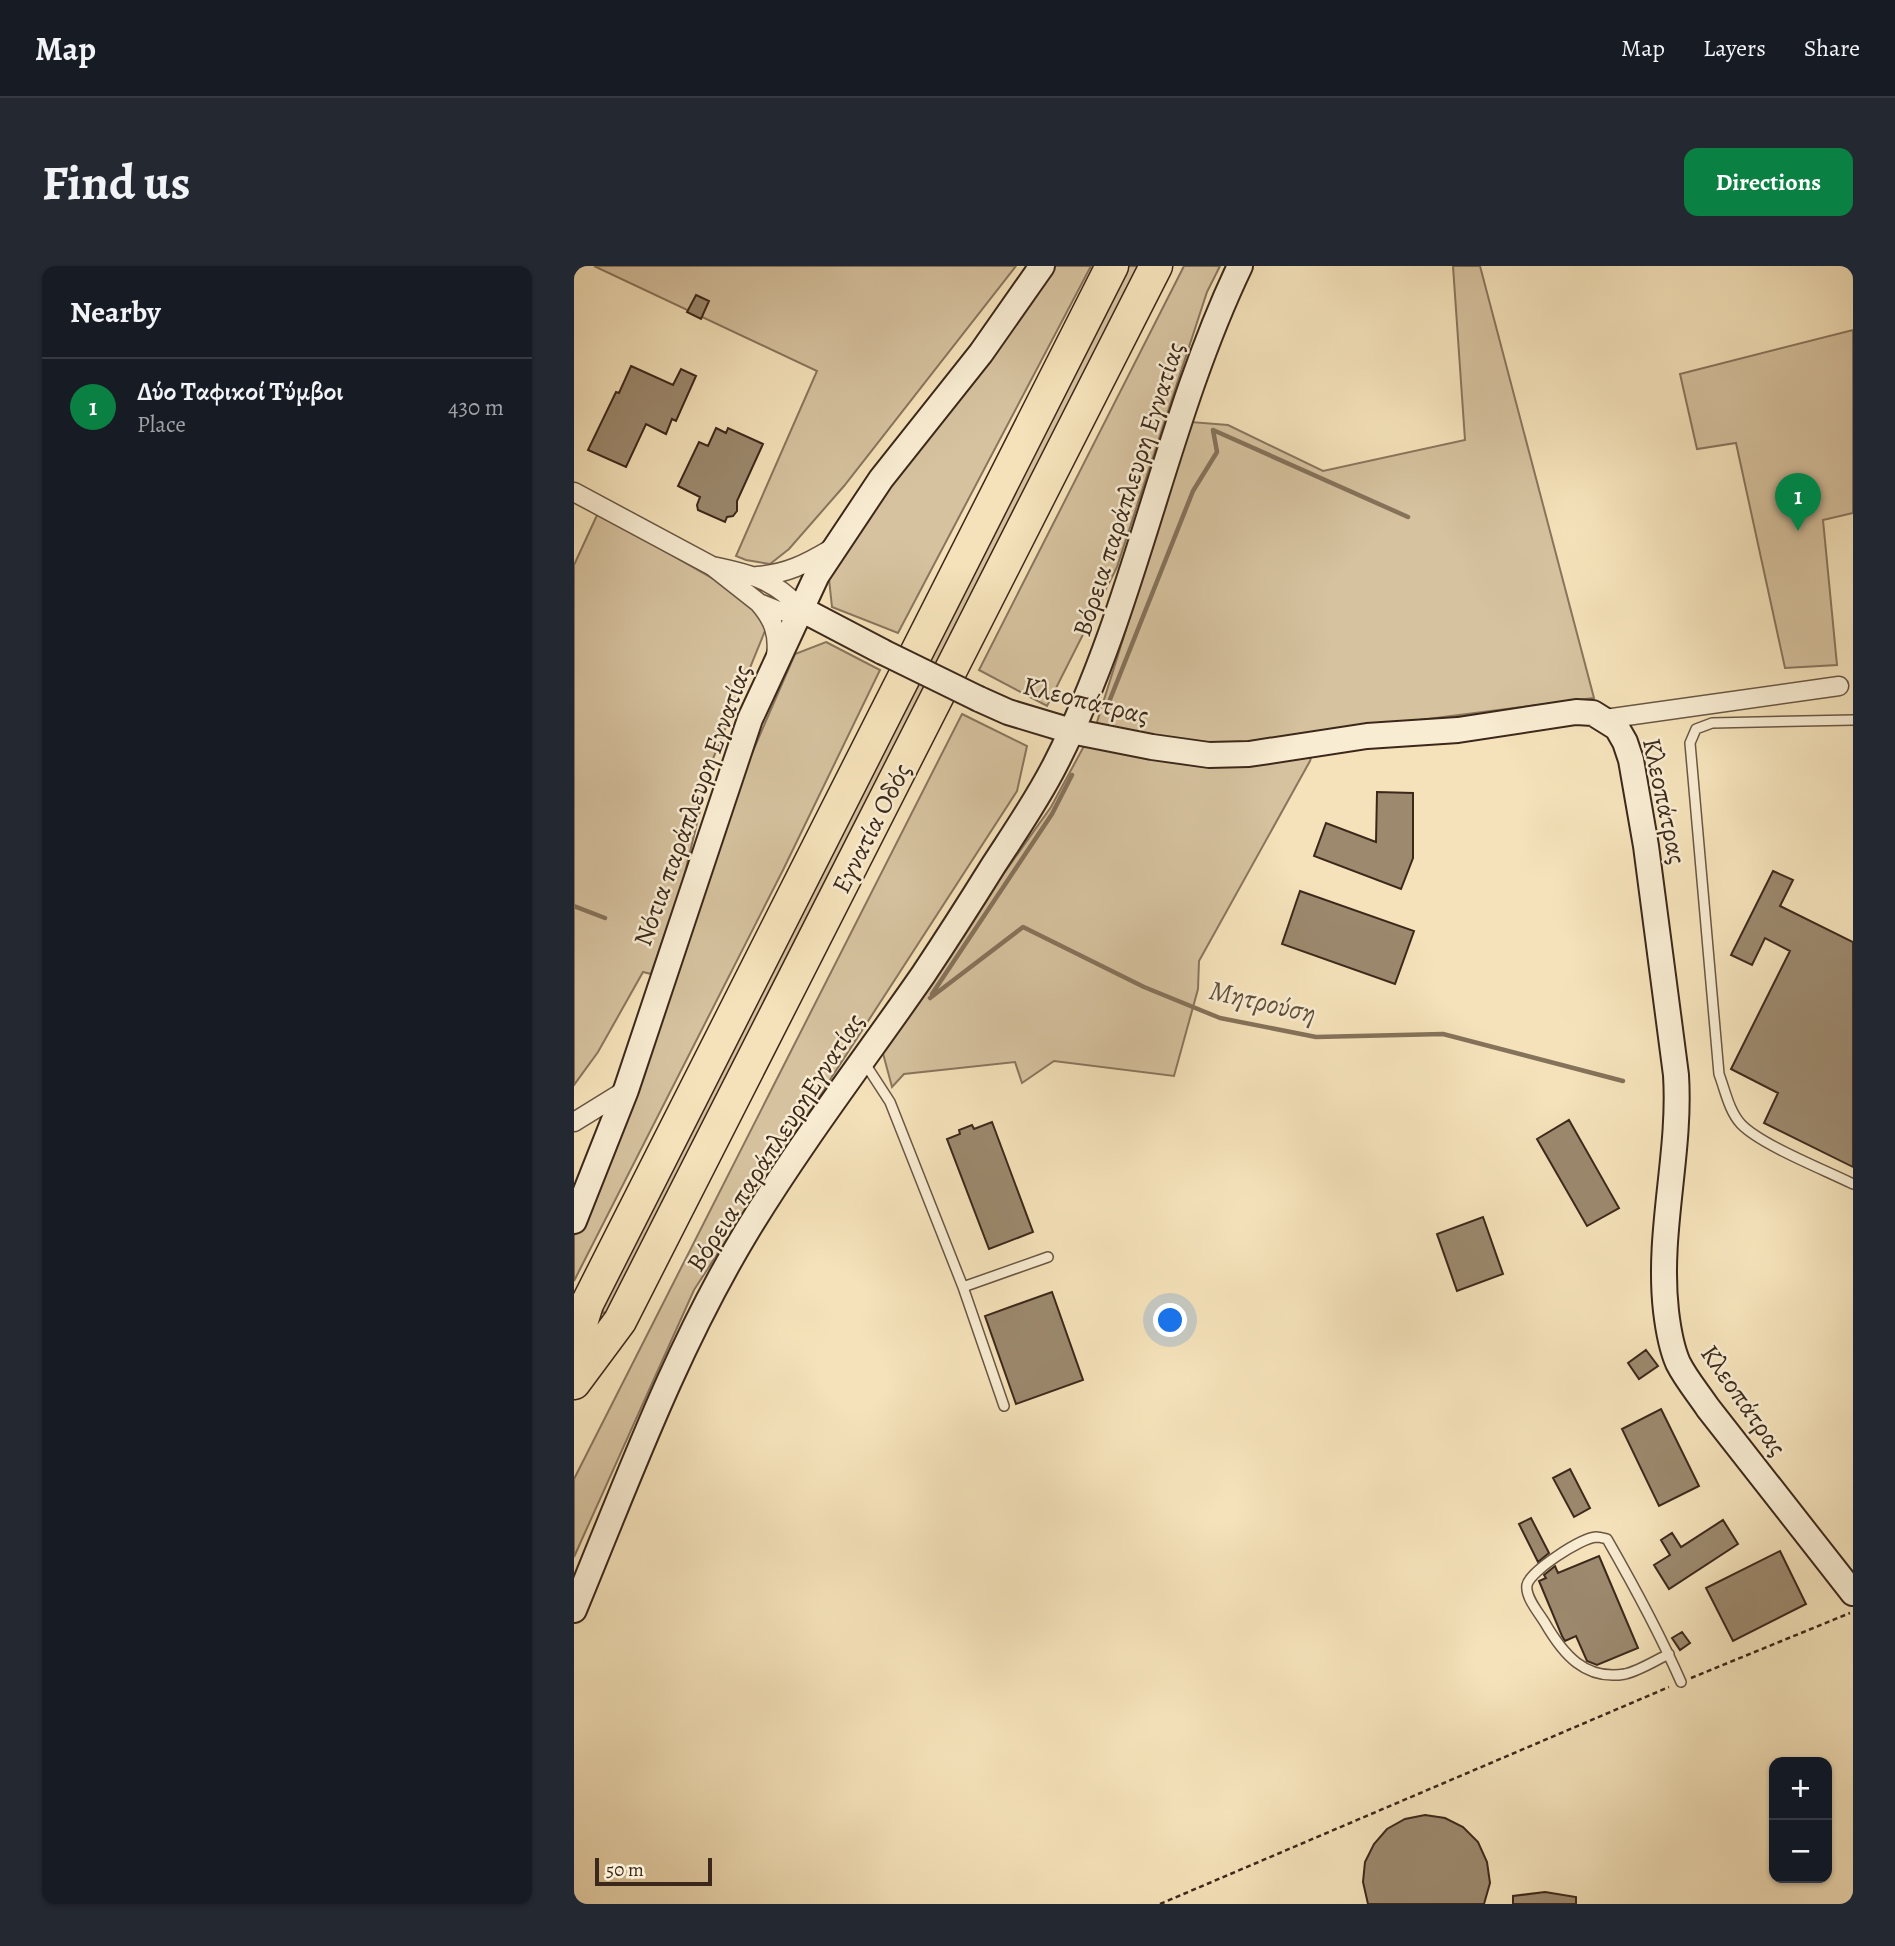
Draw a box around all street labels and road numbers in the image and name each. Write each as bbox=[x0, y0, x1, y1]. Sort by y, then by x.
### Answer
street label: Βόρεια παράπλευρη Εγνατίας bbox=[1064, 338, 1193, 641]
street label: Νότια παράπλευρη Εγνατίας bbox=[625, 659, 760, 951]
street label: Κλεοπάτρας bbox=[1019, 668, 1152, 733]
street label: Κλεοπάτρας bbox=[1634, 735, 1695, 867]
street label: Εγνατία Οδός bbox=[824, 757, 919, 899]
street label: Βόρεια παράπλευρηΕγνατίας bbox=[679, 1006, 872, 1278]
street label: Κλεοπάτρας bbox=[1692, 1338, 1795, 1463]

